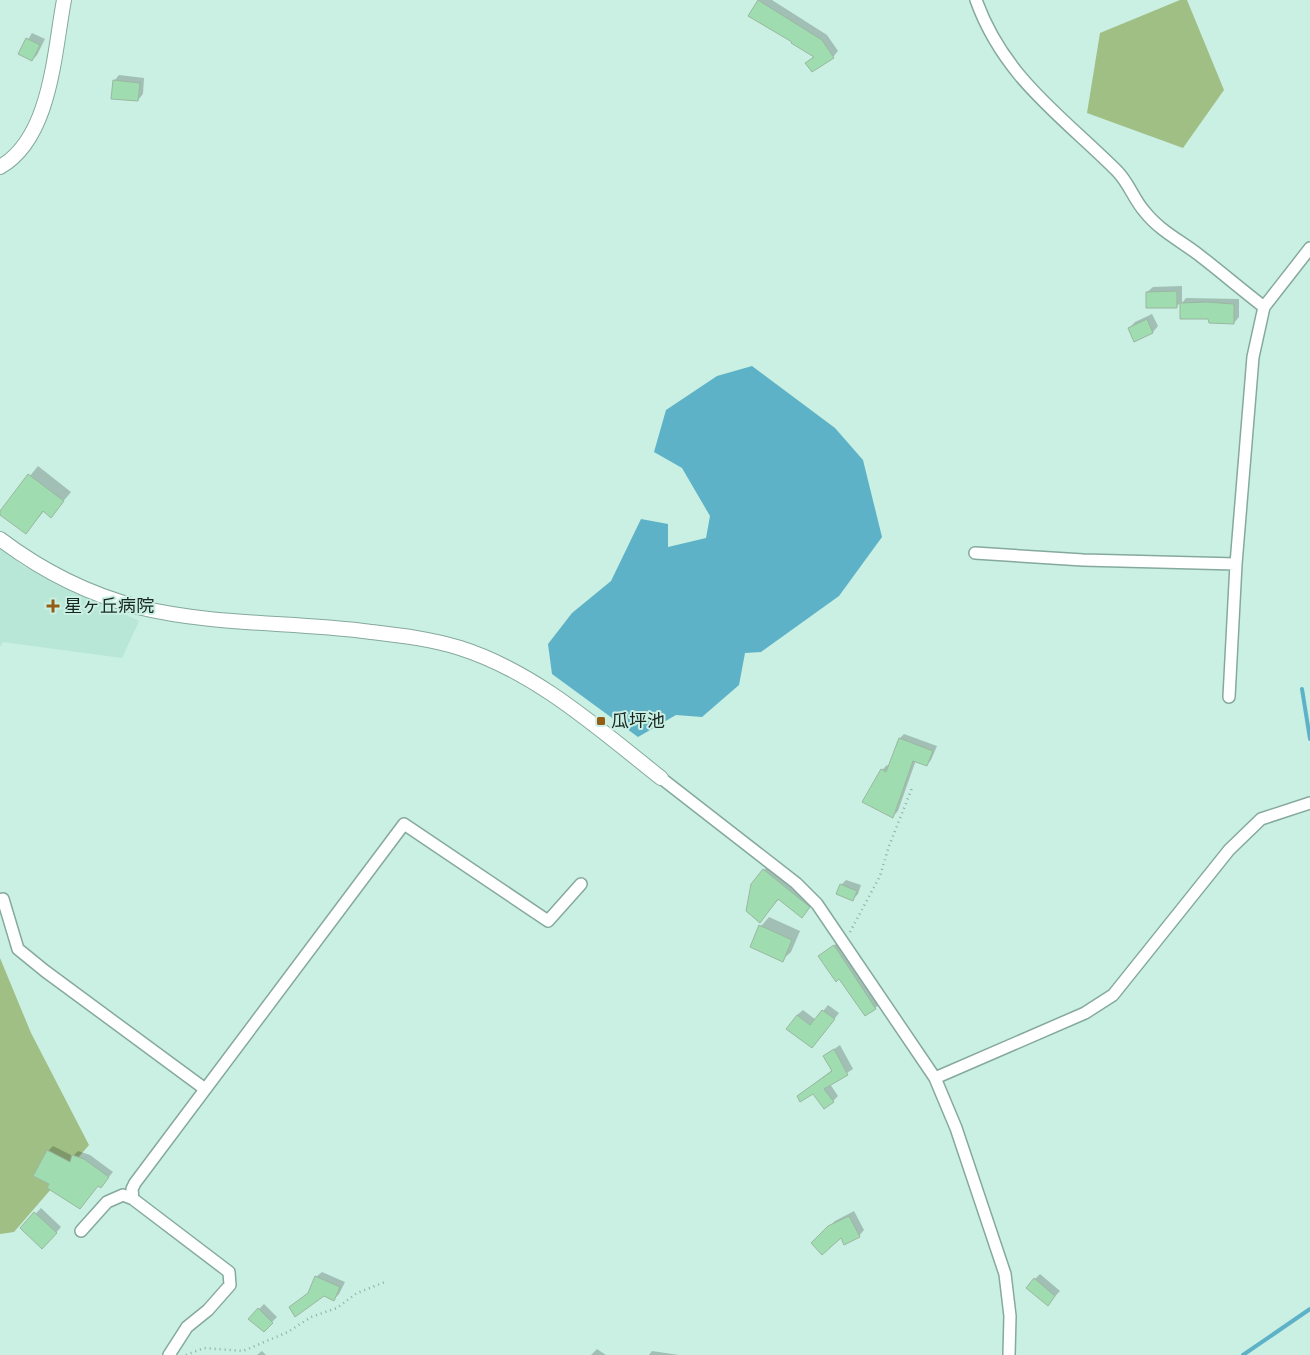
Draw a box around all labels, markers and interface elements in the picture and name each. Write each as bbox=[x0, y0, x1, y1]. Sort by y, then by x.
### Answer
place label: 星ヶ丘病院 bbox=[64, 593, 154, 619]
marker: 星ヶ丘病院 bbox=[46, 599, 60, 613]
place label: 瓜坪池 bbox=[611, 708, 665, 734]
marker: 瓜坪池 bbox=[595, 715, 607, 727]

